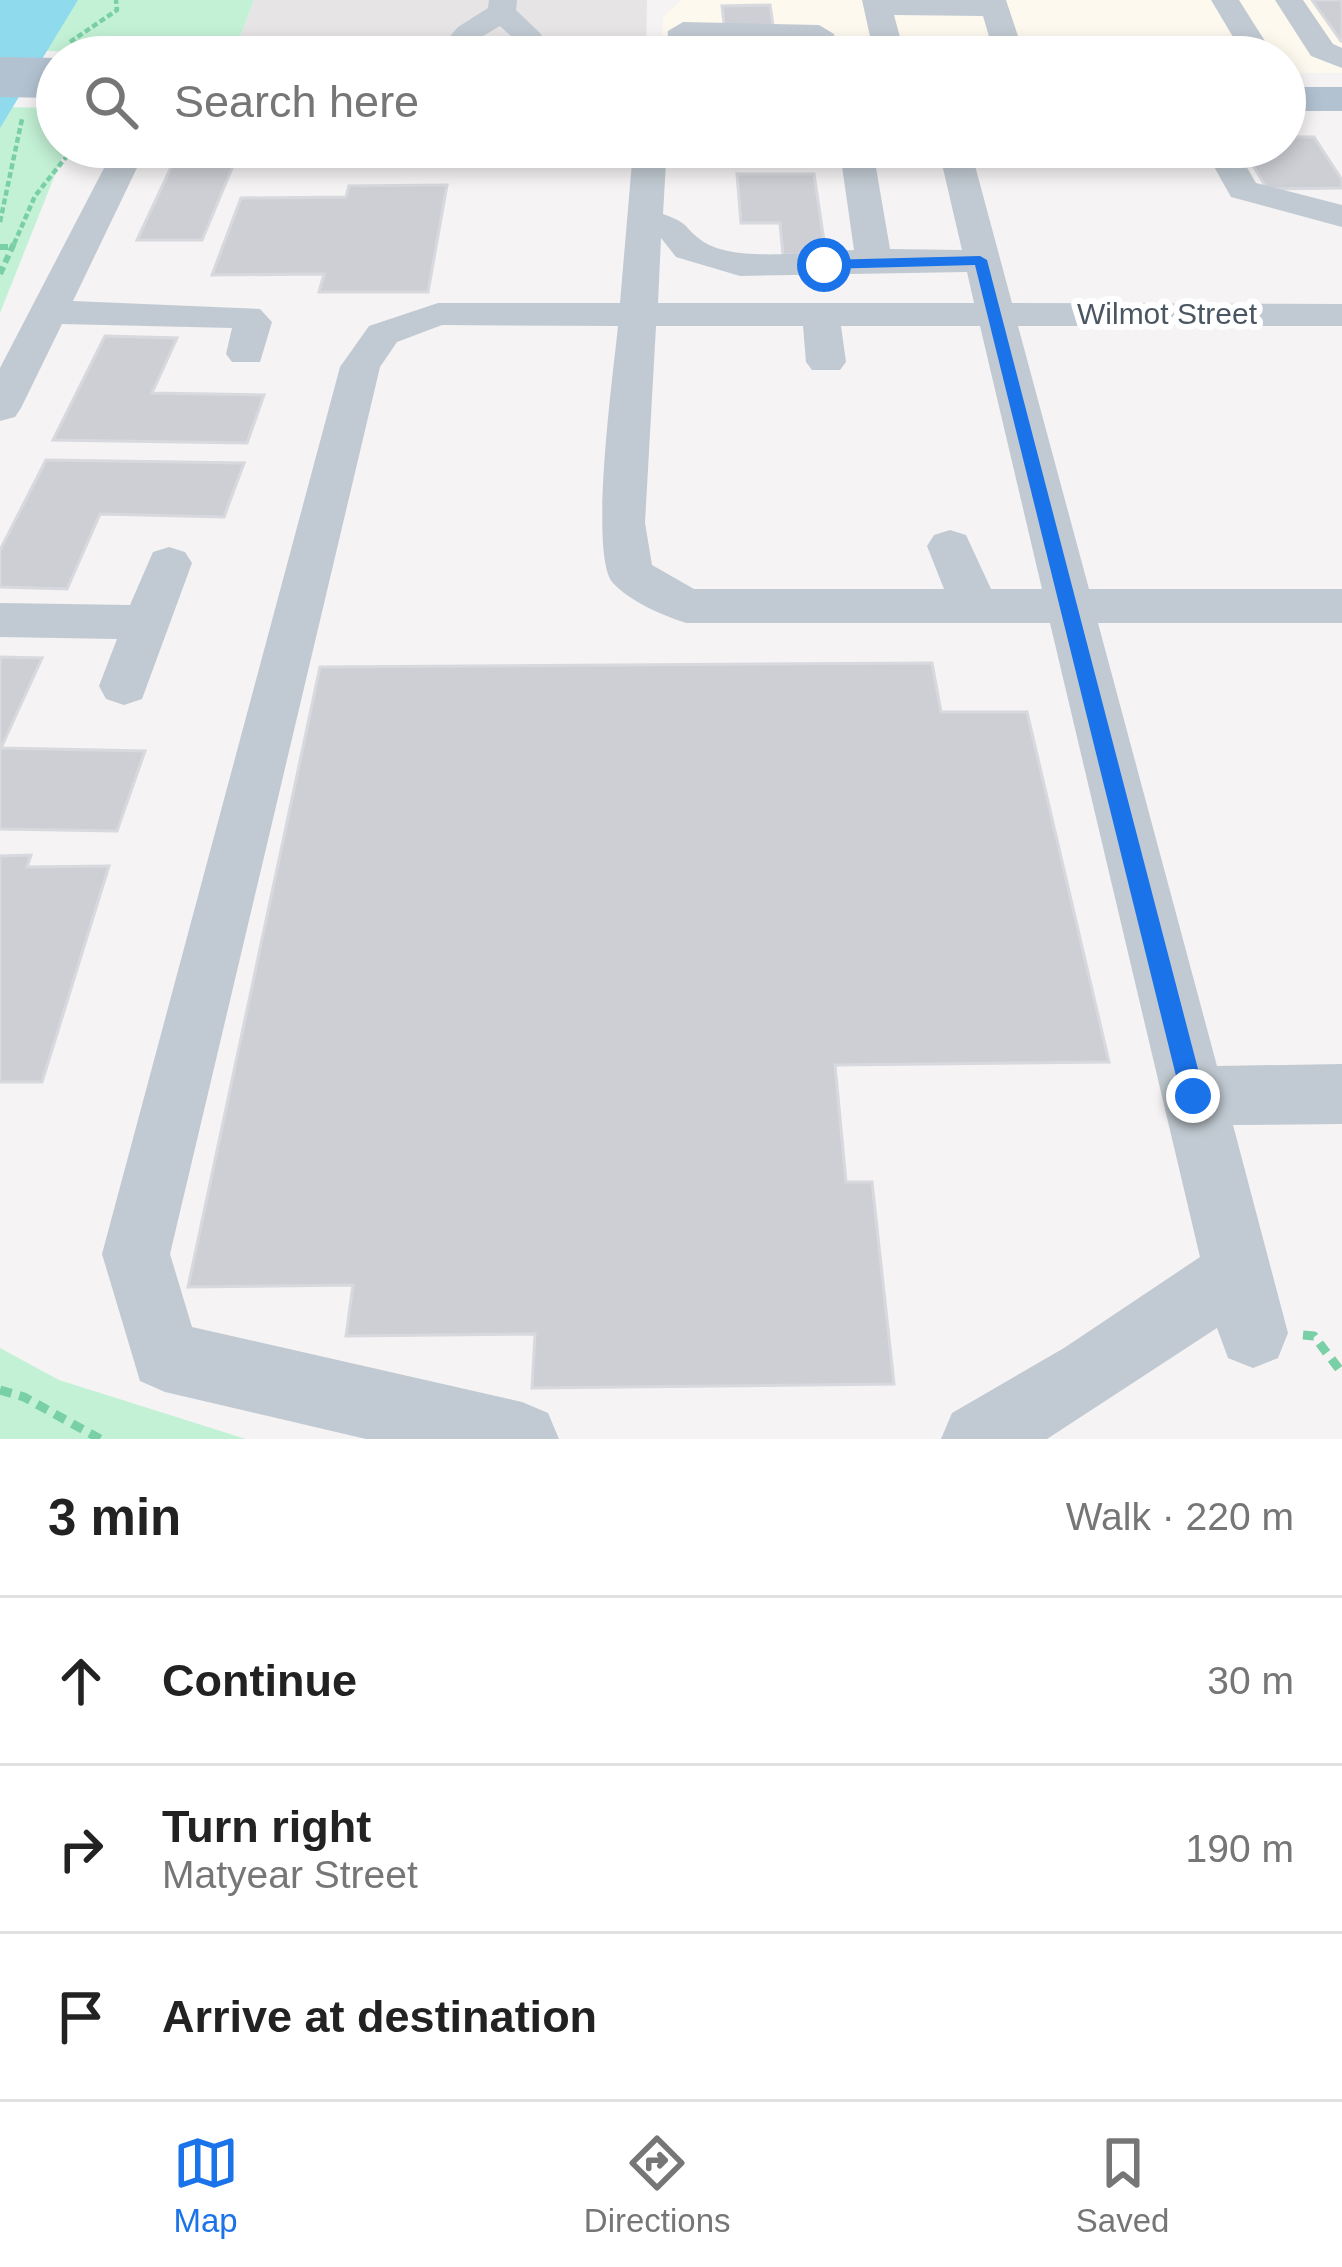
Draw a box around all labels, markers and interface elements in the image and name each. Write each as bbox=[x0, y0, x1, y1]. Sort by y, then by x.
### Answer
search box bbox=[36, 36, 1306, 168]
icon: search bbox=[78, 69, 144, 135]
text: Search here bbox=[174, 76, 419, 127]
route start bbox=[797, 238, 851, 292]
street label: Wilmot Street bbox=[1077, 297, 1258, 330]
route end bbox=[1166, 1069, 1220, 1123]
text: 3 min bbox=[48, 1489, 181, 1546]
text: Walk · 220 m bbox=[1066, 1495, 1294, 1538]
icon: ahead bbox=[48, 1648, 114, 1714]
text: Continue bbox=[162, 1655, 357, 1706]
text: 30 m bbox=[1207, 1659, 1294, 1702]
text: Turn right bbox=[162, 1801, 371, 1852]
icon: right bbox=[48, 1816, 114, 1882]
text: 190 m bbox=[1186, 1827, 1294, 1870]
text: Matyear Street bbox=[162, 1853, 418, 1896]
icon: arrive bbox=[48, 1984, 114, 2050]
text: Arrive at destination bbox=[162, 1991, 597, 2042]
tab: Map bbox=[173, 2130, 239, 2240]
tab: Directions bbox=[584, 2130, 731, 2240]
tab: Saved bbox=[1076, 2130, 1169, 2240]

